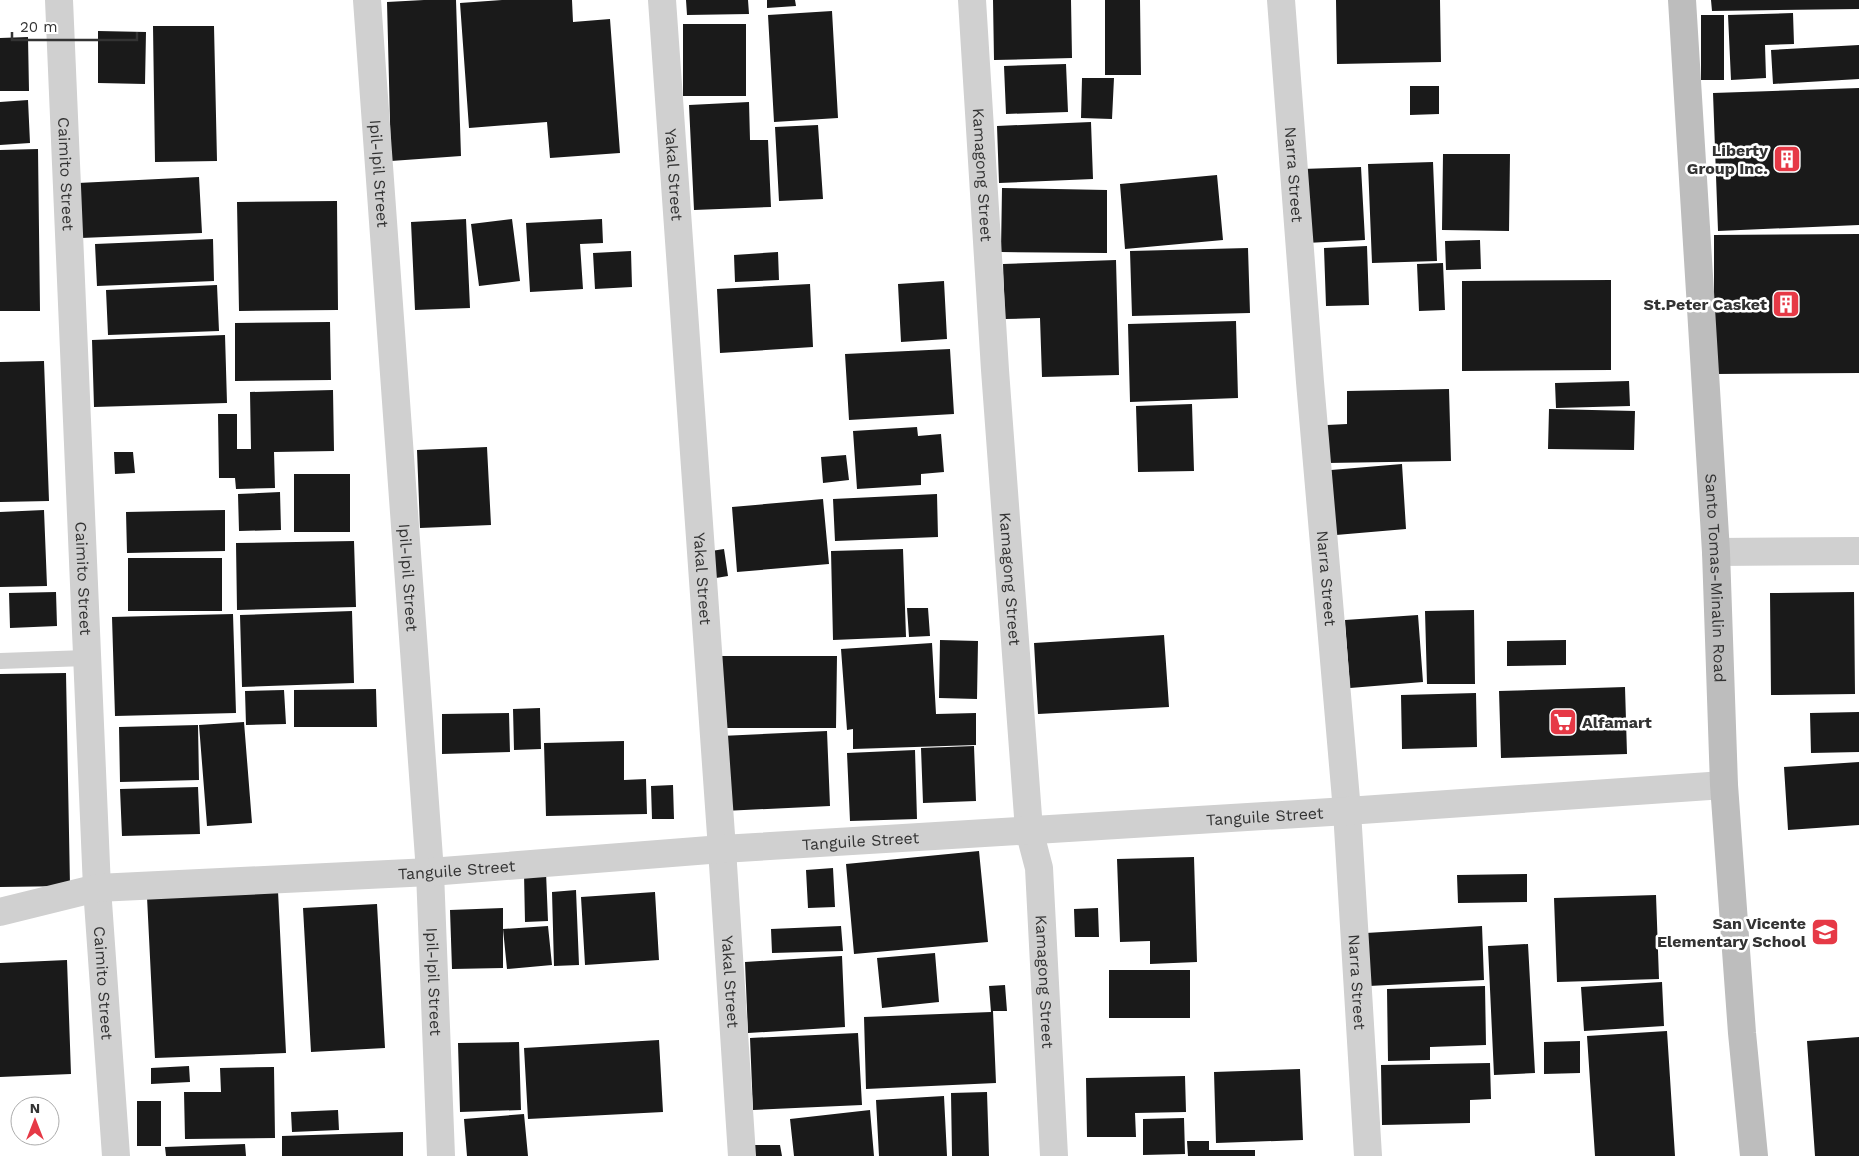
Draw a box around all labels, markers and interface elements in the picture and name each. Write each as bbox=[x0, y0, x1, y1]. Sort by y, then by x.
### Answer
scale bar bbox=[12, 10, 138, 42]
text: 20 m bbox=[20, 18, 58, 36]
street label: Kamagong Street bbox=[969, 107, 997, 242]
street label: Caimito Street bbox=[55, 117, 78, 231]
street label: Ipil-Ipil Street bbox=[366, 119, 393, 229]
street label: Narra Street bbox=[1281, 126, 1307, 223]
street label: Yakal Street bbox=[662, 128, 687, 222]
place label: Liberty Group Inc. bbox=[1687, 141, 1769, 178]
building icon: Liberty Group Inc. bbox=[1772, 144, 1802, 174]
building icon: St.Peter Casket bbox=[1771, 289, 1801, 319]
place label: St.Peter Casket bbox=[1644, 295, 1767, 314]
street label: Santo Tomas-Minalin Road bbox=[1702, 473, 1730, 683]
street label: Kamagong Street bbox=[996, 511, 1025, 646]
street label: Caimito Street bbox=[72, 521, 96, 636]
street label: Ipil-Ipil Street bbox=[395, 523, 422, 633]
street label: Narra Street bbox=[1313, 530, 1341, 627]
street label: Yakal Street bbox=[690, 532, 716, 626]
supermarket icon: Alfamart bbox=[1548, 707, 1578, 737]
place label: Alfamart bbox=[1582, 713, 1652, 732]
street label: Tanguile Street bbox=[1206, 803, 1324, 829]
street label: Tanguile Street bbox=[801, 828, 920, 854]
street label: Tanguile Street bbox=[398, 856, 516, 883]
street label: Kamagong Street bbox=[1032, 914, 1058, 1049]
place label: San Vicente Elementary School bbox=[1657, 914, 1807, 951]
school or university icon: San Vicente Elementary School bbox=[1810, 917, 1840, 947]
street label: Caimito Street bbox=[90, 925, 117, 1041]
street label: Ipil-Ipil Street bbox=[423, 927, 446, 1036]
street label: Narra Street bbox=[1345, 934, 1370, 1031]
street label: Yakal Street bbox=[718, 935, 743, 1029]
north arrow bbox=[10, 1096, 60, 1146]
text: N bbox=[30, 1100, 40, 1116]

